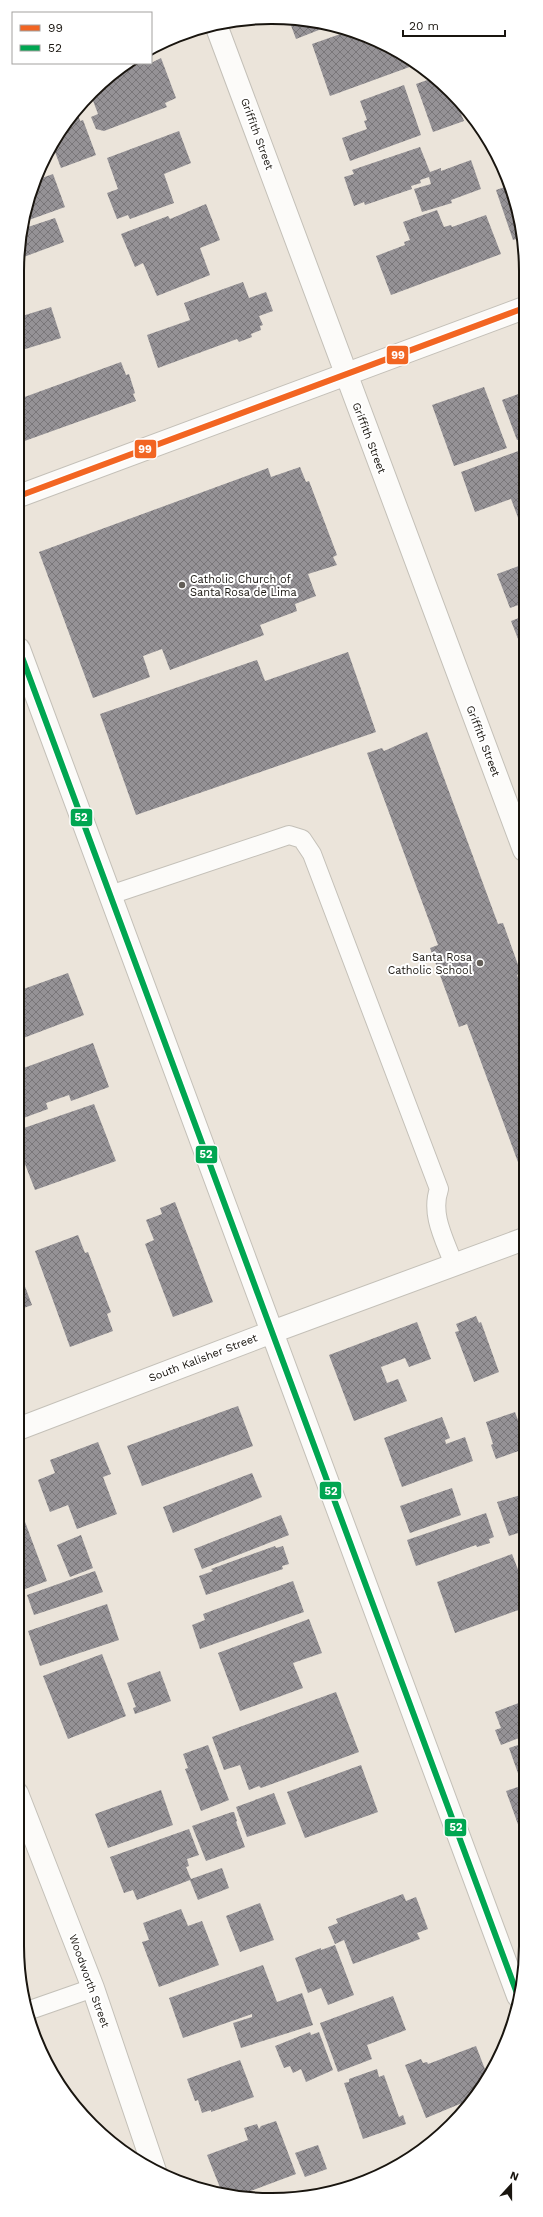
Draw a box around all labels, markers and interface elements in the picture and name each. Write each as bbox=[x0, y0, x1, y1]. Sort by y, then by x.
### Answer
legend bbox=[12, 12, 152, 64]
scale bar bbox=[403, 12, 505, 38]
text: 20 m bbox=[409, 19, 439, 33]
text: 99 bbox=[48, 21, 63, 35]
text: 52 bbox=[48, 41, 62, 55]
street label: Griffith Street bbox=[238, 96, 276, 172]
line badge: 99 bbox=[386, 345, 409, 365]
text: 99 bbox=[391, 349, 405, 362]
street label: Griffith Street bbox=[349, 401, 389, 476]
line badge: 99 bbox=[134, 439, 157, 459]
text: 99 bbox=[138, 443, 152, 456]
place label: Catholic Church of Santa Rosa de Lima bbox=[190, 573, 297, 599]
marker: Catholic Church of Santa Rosa de Lima bbox=[177, 580, 187, 590]
street label: Griffith Street bbox=[463, 704, 503, 779]
line badge: 52 bbox=[70, 808, 93, 827]
text: 52 bbox=[75, 811, 88, 824]
place label: Santa Rosa Catholic School bbox=[388, 951, 473, 977]
marker: Santa Rosa Catholic School bbox=[475, 958, 485, 968]
line badge: 52 bbox=[195, 1145, 218, 1164]
text: 52 bbox=[200, 1148, 213, 1161]
street label: South Kalisher Street bbox=[147, 1331, 259, 1385]
line badge: 52 bbox=[319, 1481, 342, 1500]
text: 52 bbox=[325, 1485, 338, 1498]
line badge: 52 bbox=[444, 1818, 467, 1837]
text: 52 bbox=[450, 1821, 463, 1834]
street label: Woodworth Street bbox=[66, 1933, 112, 2030]
north arrow bbox=[491, 2165, 531, 2205]
text: N bbox=[508, 2169, 521, 2184]

